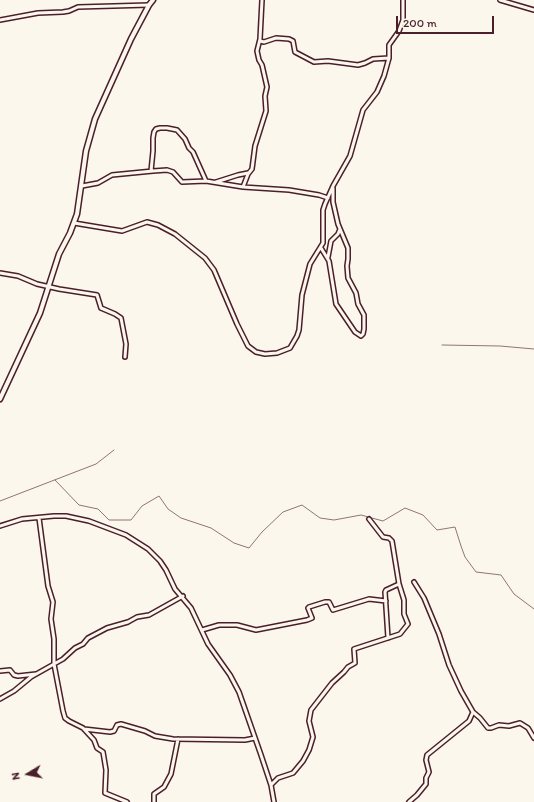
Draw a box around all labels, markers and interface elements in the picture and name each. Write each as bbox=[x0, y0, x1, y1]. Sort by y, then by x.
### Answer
scale bar bbox=[398, 8, 496, 34]
text: 200 m bbox=[403, 16, 437, 30]
north arrow bbox=[8, 754, 48, 794]
text: N bbox=[9, 771, 23, 781]

